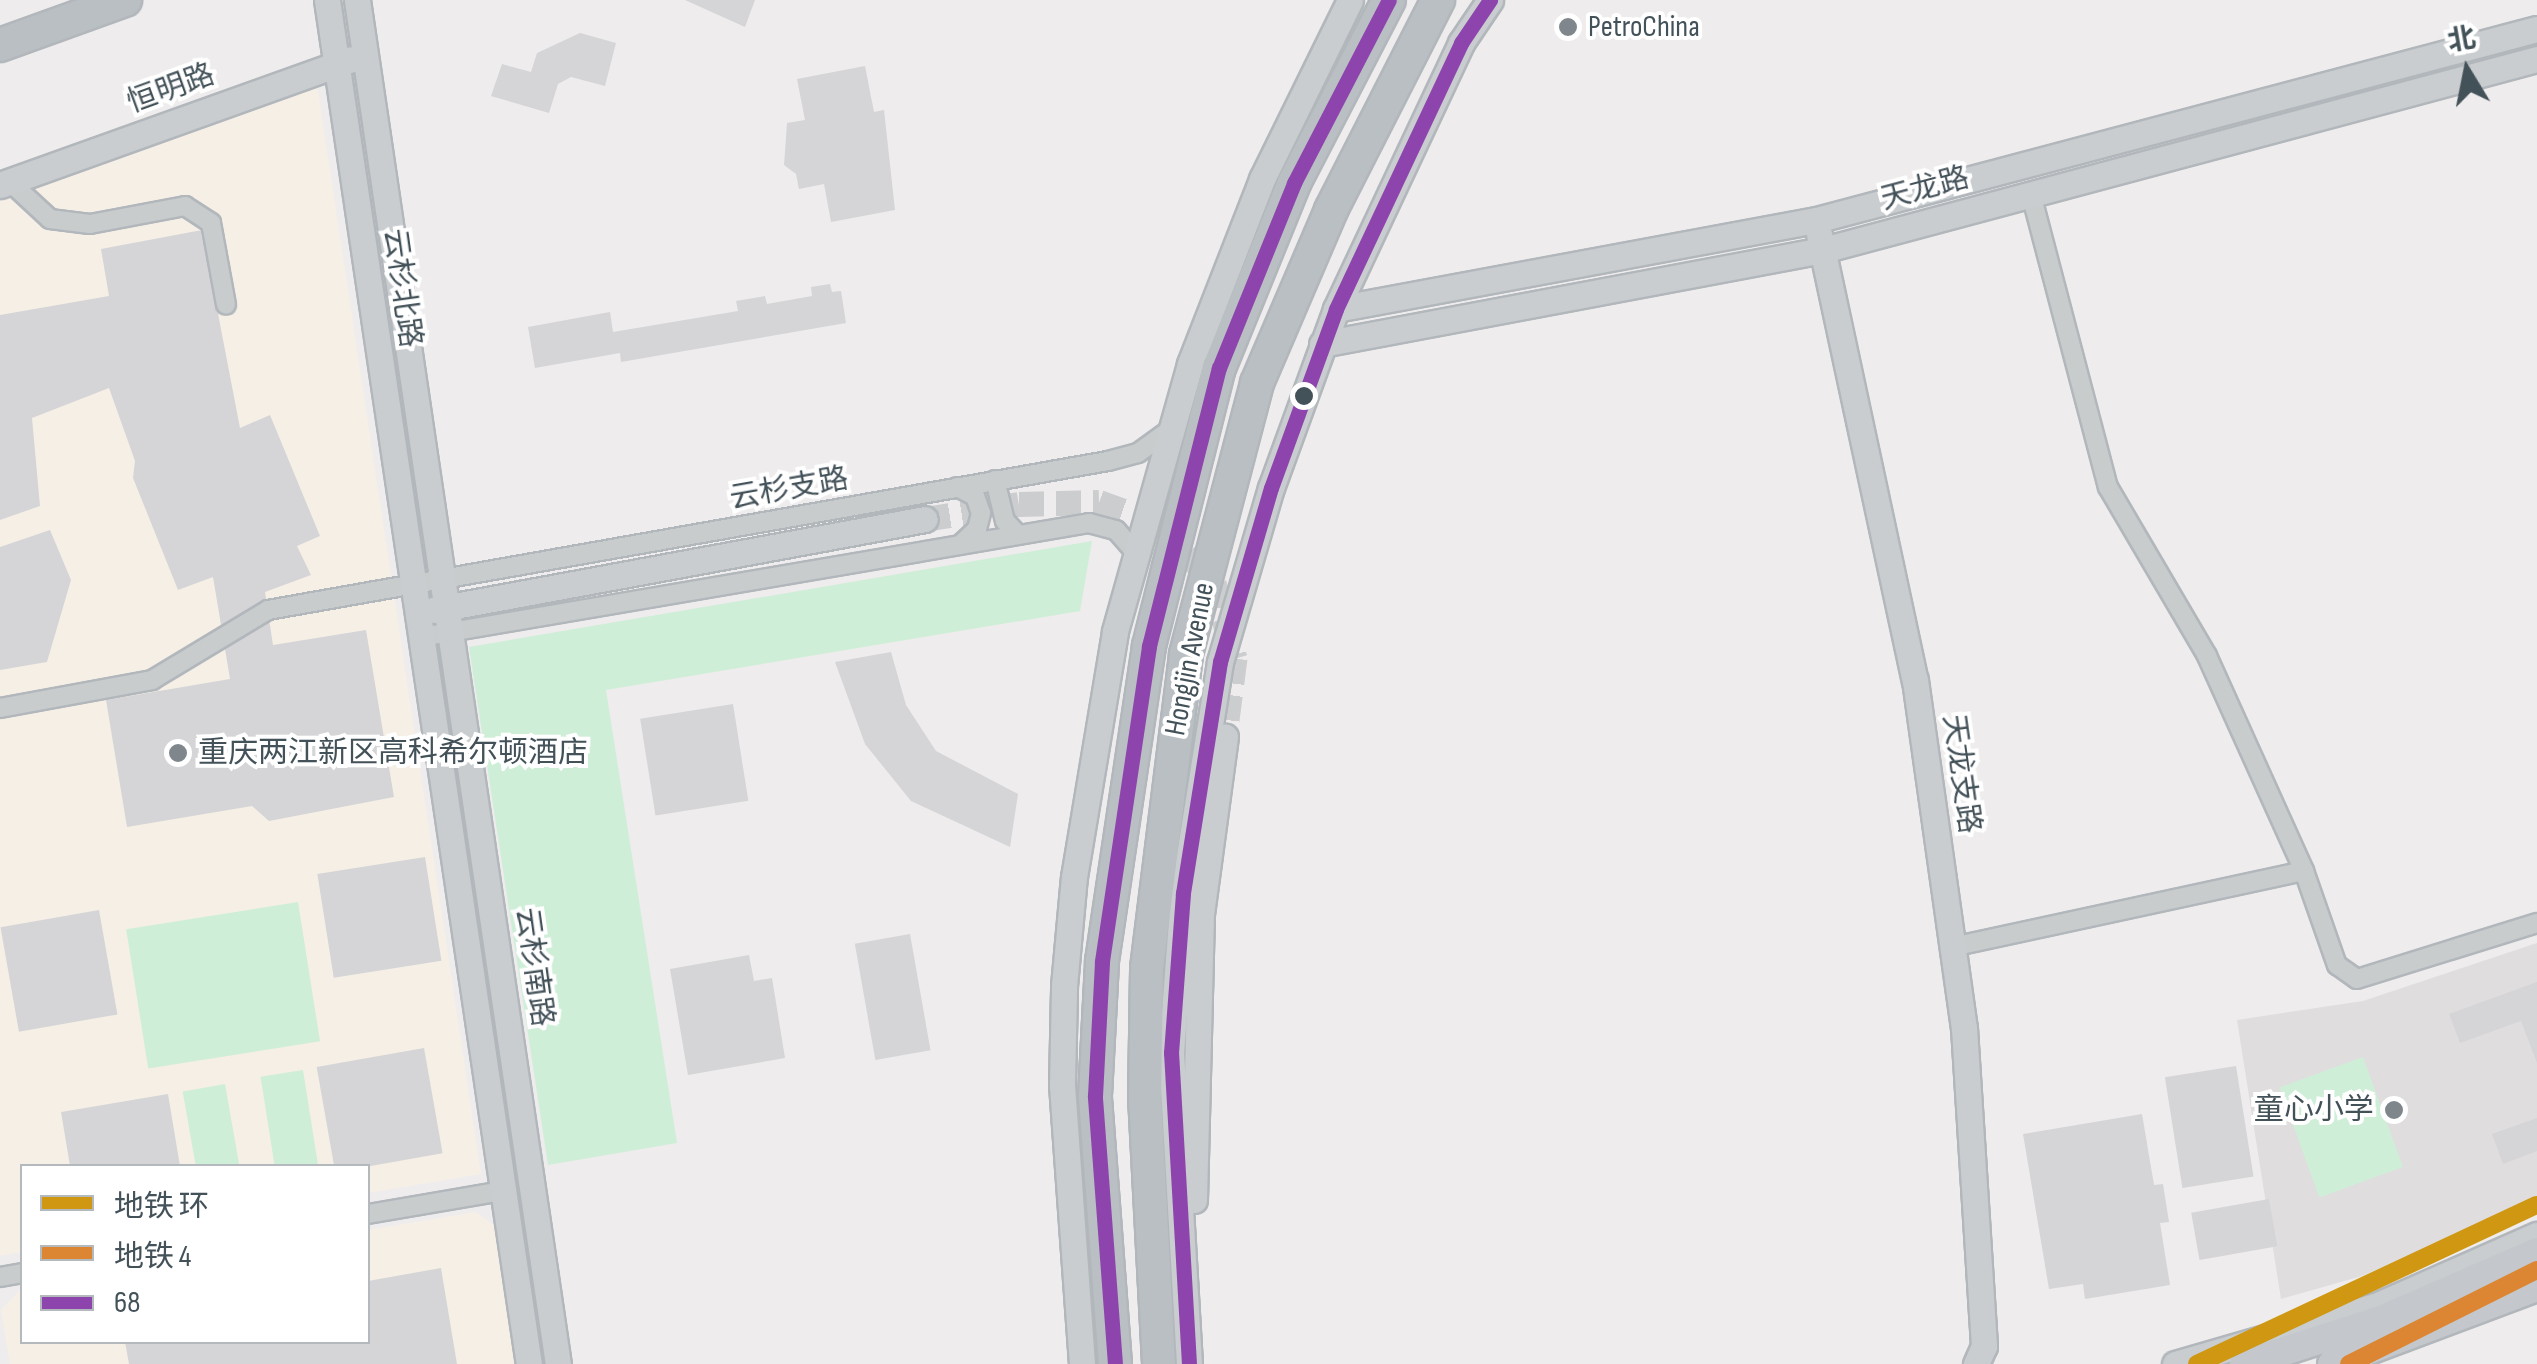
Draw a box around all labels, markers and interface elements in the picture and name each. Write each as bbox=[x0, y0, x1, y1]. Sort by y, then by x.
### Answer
place label: PetroChina bbox=[1588, 9, 1700, 45]
marker: PetroChina bbox=[1557, 16, 1579, 38]
north arrow bbox=[2417, 20, 2517, 120]
text: 北 bbox=[2445, 21, 2478, 59]
street label: 恒明路 bbox=[123, 57, 219, 121]
street label: 天龙路 bbox=[1877, 160, 1973, 218]
street label: 云杉北路 bbox=[376, 226, 428, 350]
unlabelled marker bbox=[1294, 386, 1314, 406]
street label: 云杉支路 bbox=[727, 461, 851, 517]
street label: Hongjin Avenue bbox=[1158, 579, 1222, 739]
street label: 天龙支路 bbox=[1935, 712, 1987, 836]
place label: 重庆两江新区高科希尔顿酒店 bbox=[198, 735, 588, 771]
marker: 重庆两江新区高科希尔顿酒店 bbox=[167, 742, 189, 764]
street label: 云杉南路 bbox=[508, 905, 560, 1029]
place label: 童心小学 bbox=[2254, 1092, 2374, 1128]
marker: 童心小学 bbox=[2383, 1099, 2405, 1121]
legend bbox=[20, 1164, 370, 1344]
text: 地铁 环 bbox=[114, 1189, 209, 1225]
text: 地铁 4 bbox=[114, 1239, 191, 1275]
text: 68 bbox=[114, 1285, 140, 1321]

